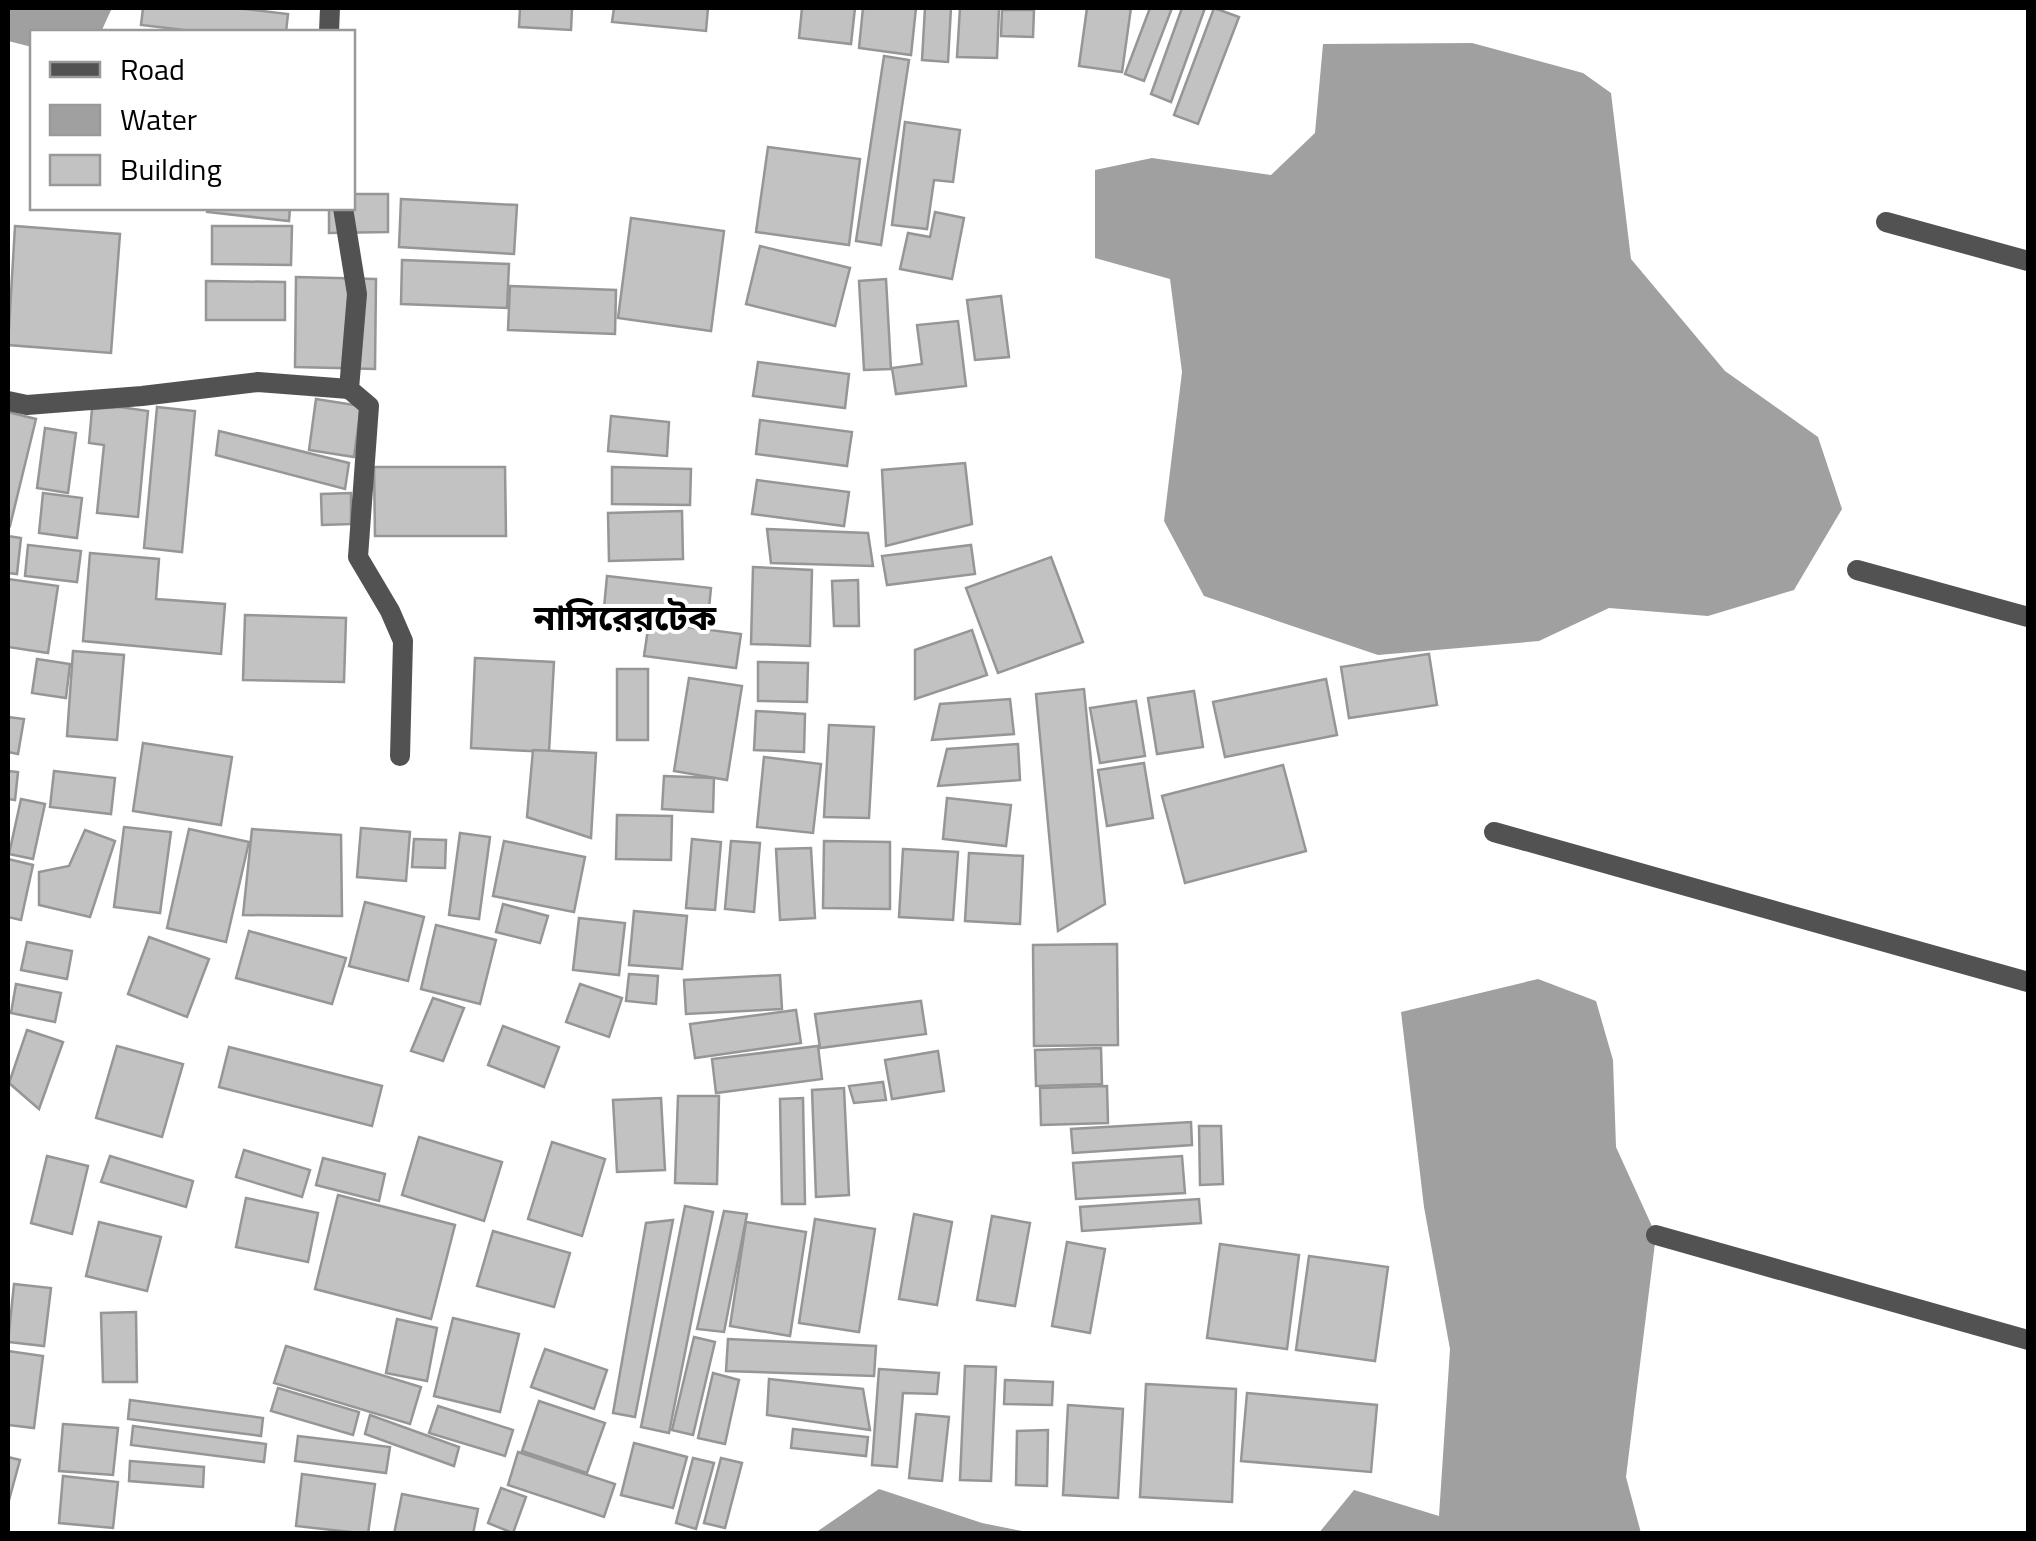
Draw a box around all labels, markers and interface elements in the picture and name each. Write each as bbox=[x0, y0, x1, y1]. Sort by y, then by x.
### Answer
legend bbox=[30, 30, 355, 210]
text: Road bbox=[120, 46, 185, 92]
text: Water bbox=[120, 96, 197, 142]
text: Building bbox=[120, 146, 222, 192]
district label: নাসিরেরটেক bbox=[533, 590, 717, 644]

